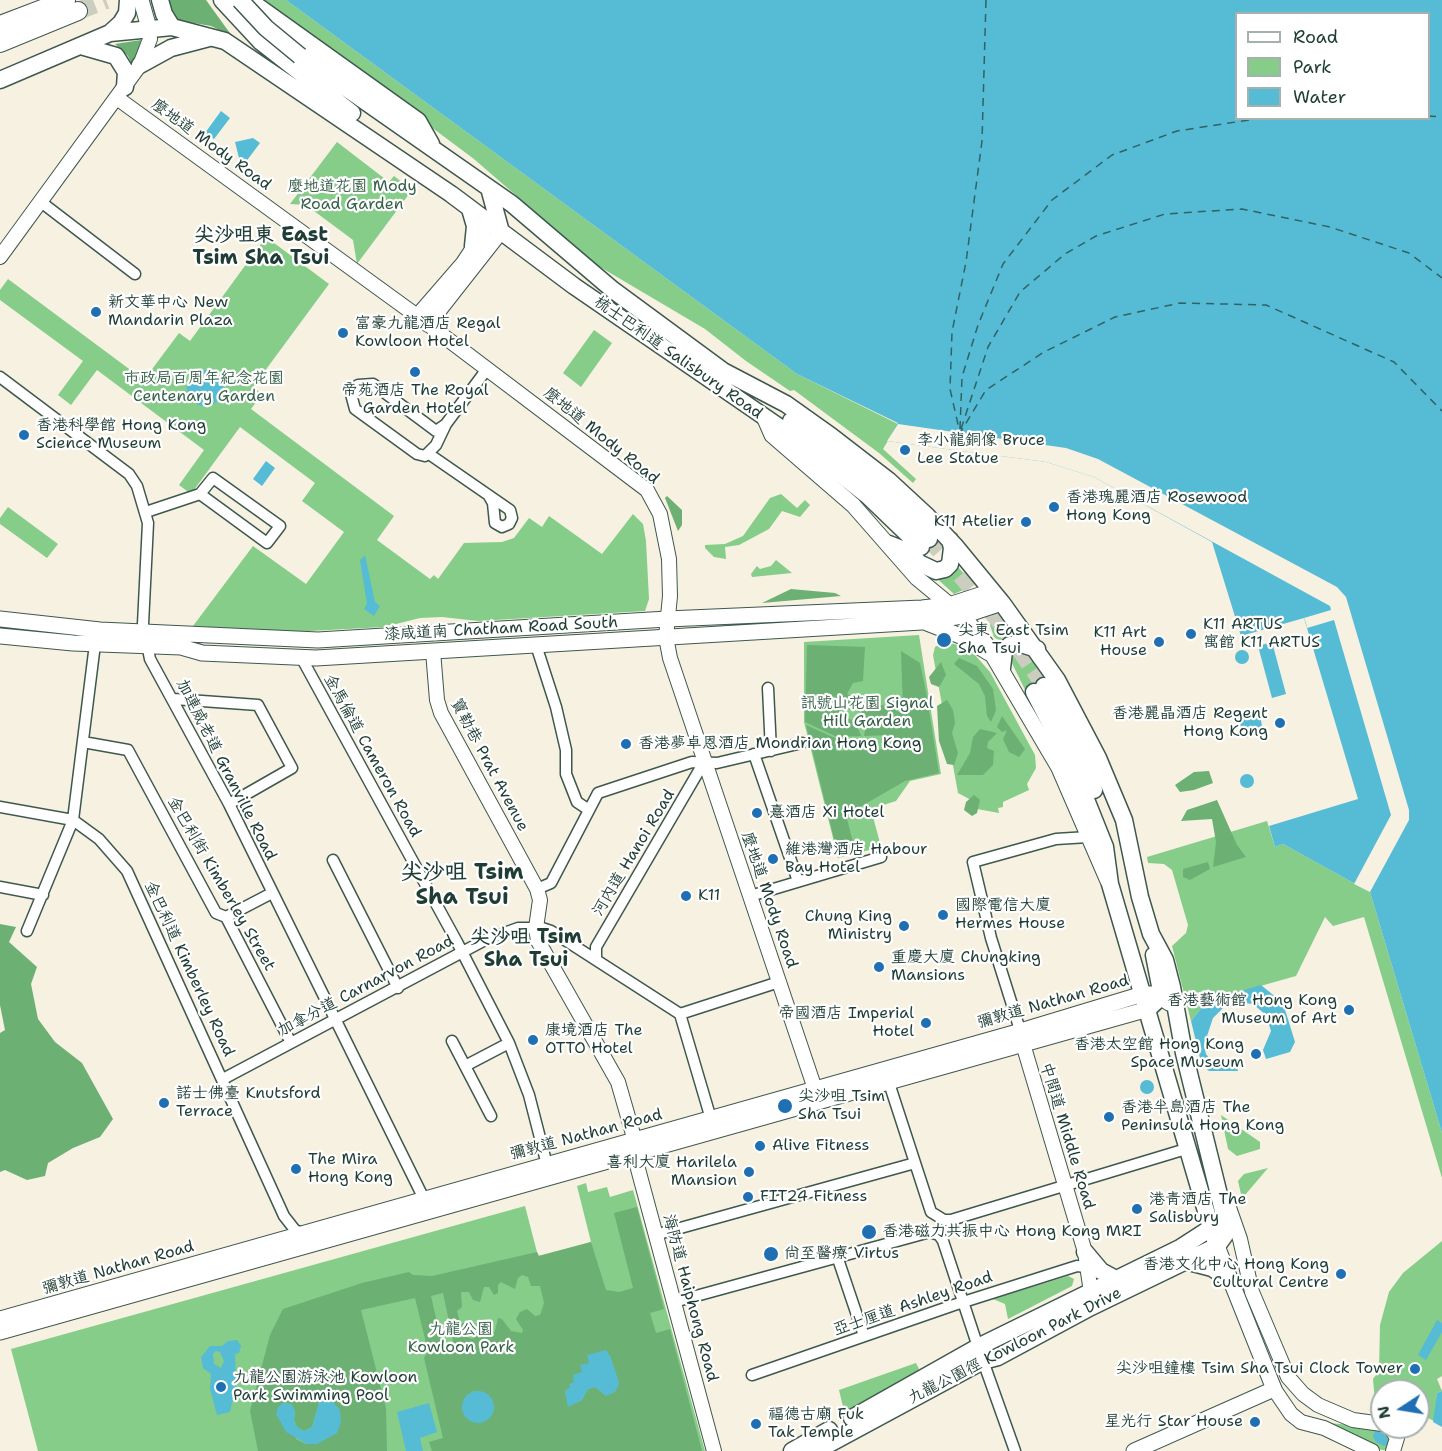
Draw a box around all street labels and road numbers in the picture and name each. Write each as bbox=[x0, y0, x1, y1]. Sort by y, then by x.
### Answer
street label: 麼地道 Mody Road bbox=[147, 95, 275, 195]
street label: 梳士巴利道 Salisbury Road bbox=[590, 292, 766, 424]
street label: 麼地道 Mody Road bbox=[539, 383, 663, 489]
street label: 漆咸道南 Chatham Road South bbox=[384, 613, 618, 645]
street label: 金馬倫道 Cameron Road bbox=[319, 671, 425, 841]
street label: 加連威老道 Granville Road bbox=[172, 676, 280, 864]
street label: 寶勒巷 Prat Avenue bbox=[446, 695, 532, 835]
street label: 河內道 Hanoi Road bbox=[589, 786, 679, 920]
street label: 金巴利街 Kimberley Street bbox=[163, 793, 279, 975]
street label: 麼地道 Mody Road bbox=[737, 829, 801, 971]
street label: 金巴利道 Kimberley Road bbox=[140, 878, 238, 1060]
street label: 加拿分道 Carnarvon Road bbox=[275, 931, 457, 1041]
street label: 彌敦道 Nathan Road bbox=[975, 971, 1131, 1033]
street label: 中間道 Middle Road bbox=[1036, 1060, 1098, 1212]
street label: 彌敦道 Nathan Road bbox=[508, 1105, 664, 1165]
street label: 海防道 Haiphong Road bbox=[658, 1212, 722, 1384]
street label: 彌敦道 Nathan Road bbox=[40, 1237, 196, 1299]
street label: 亞士厘道 Ashley Road bbox=[831, 1268, 995, 1340]
street label: 九龍公園徑 Kowloon Park Drive bbox=[905, 1284, 1125, 1408]

